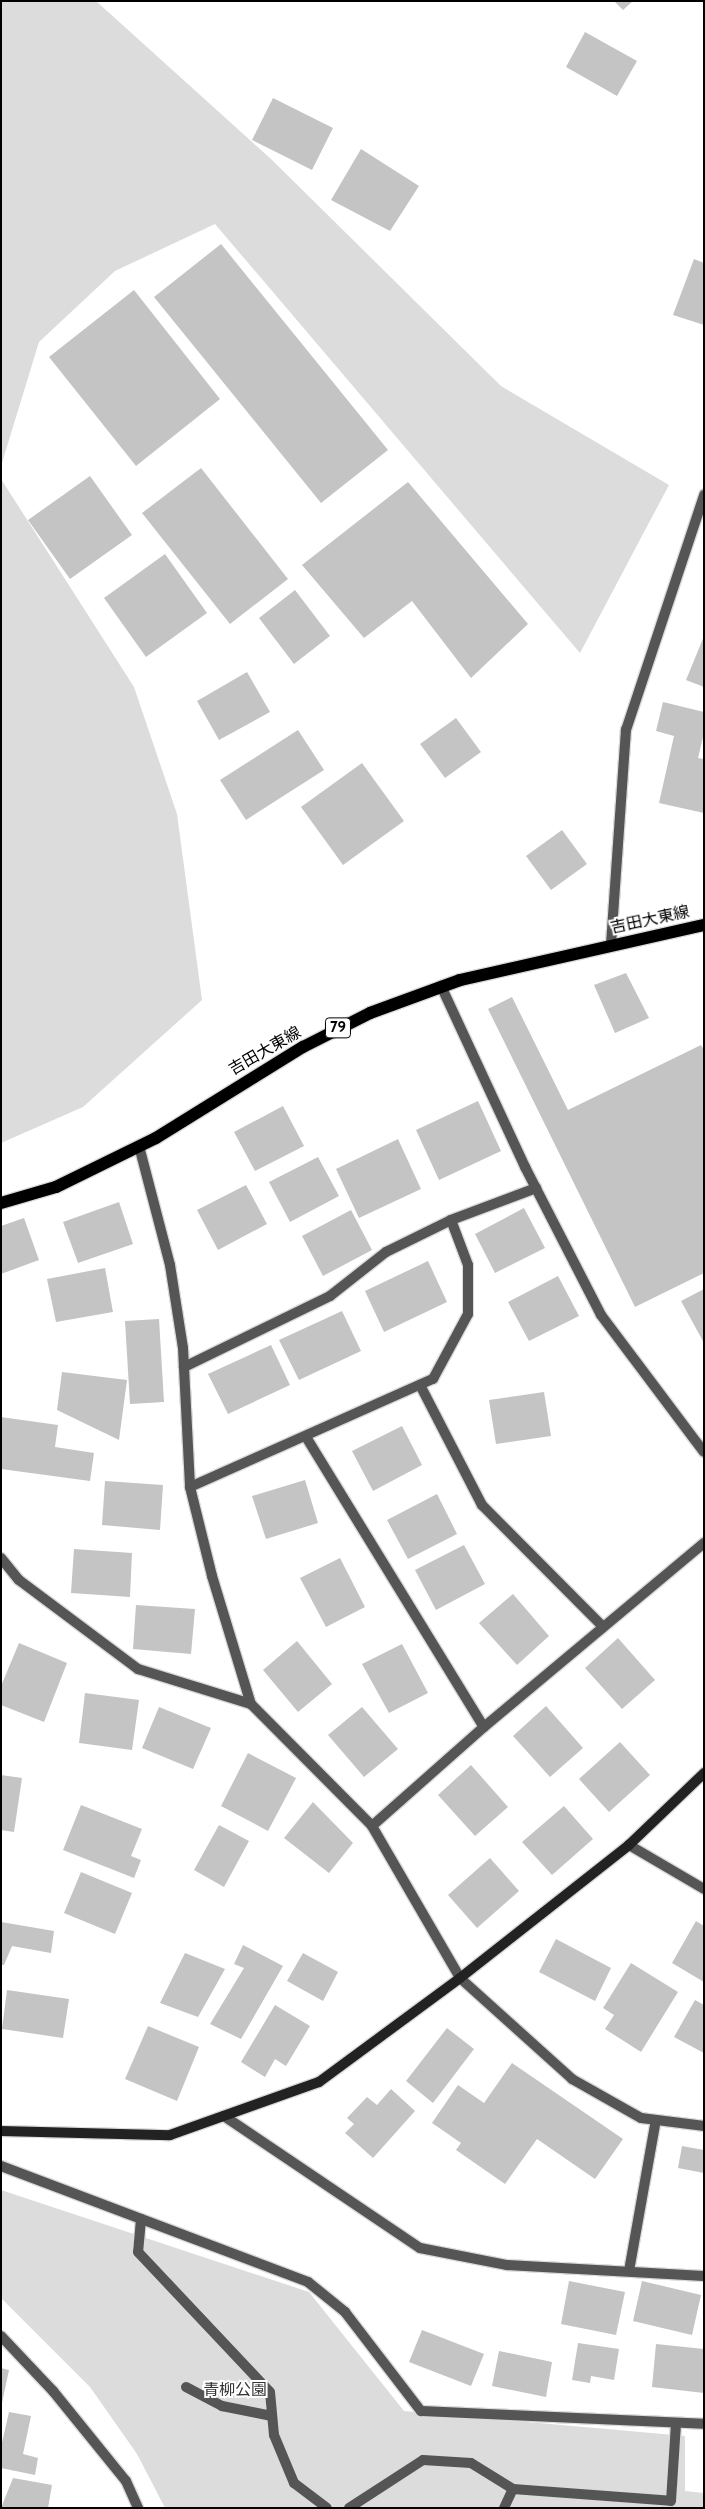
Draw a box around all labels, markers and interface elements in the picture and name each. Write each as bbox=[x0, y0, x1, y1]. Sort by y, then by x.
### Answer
street label: 吉田大東線 bbox=[609, 902, 691, 938]
road number: 79 bbox=[324, 1016, 352, 1040]
street label: 吉田大東線 bbox=[226, 1023, 304, 1079]
park label: 青柳公園 bbox=[203, 2380, 267, 2400]

